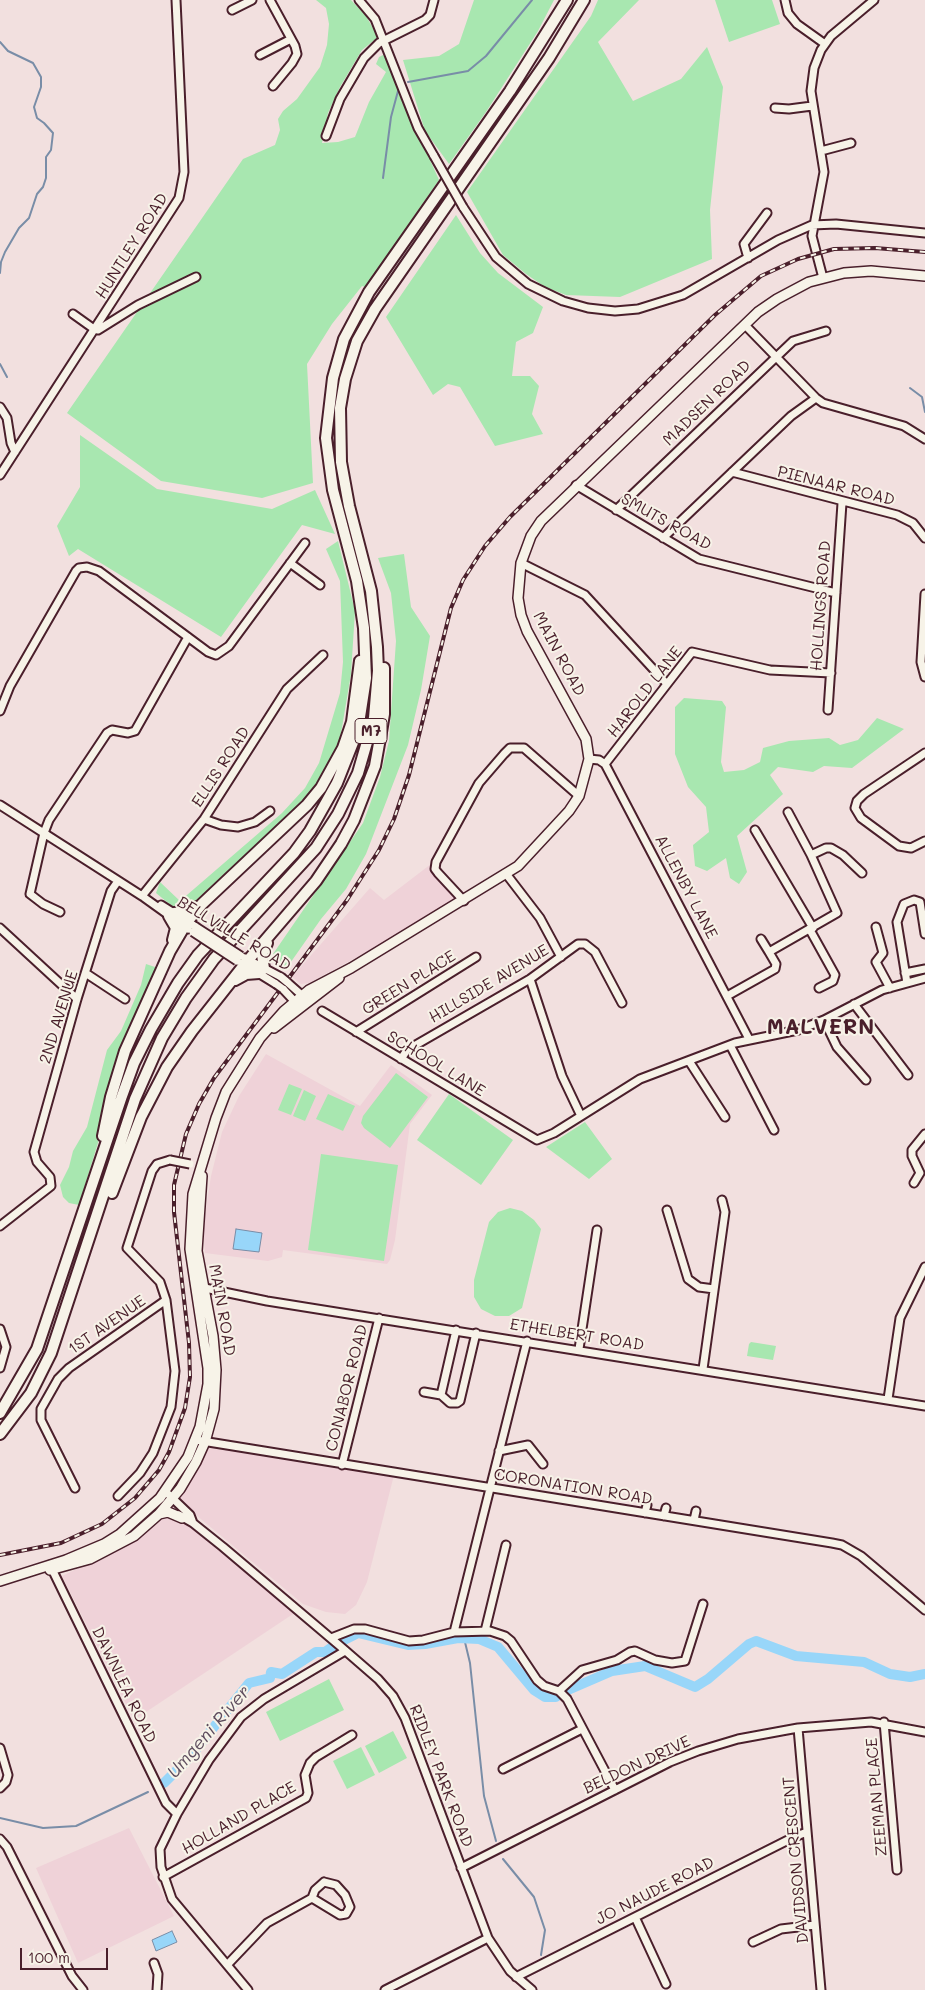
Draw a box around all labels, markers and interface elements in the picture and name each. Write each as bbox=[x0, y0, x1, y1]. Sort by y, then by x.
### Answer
street label: HUNTLEY ROAD bbox=[92, 190, 172, 302]
street label: MADSEN ROAD bbox=[659, 356, 755, 450]
street label: PIENAAR ROAD bbox=[775, 462, 897, 510]
street label: SMUTS ROAD bbox=[617, 489, 715, 555]
street label: HOLLINGS ROAD bbox=[807, 540, 835, 672]
street label: MAIN ROAD bbox=[529, 609, 589, 699]
street label: HAROLD LANE bbox=[603, 643, 687, 741]
road number: M7 bbox=[355, 718, 387, 744]
street label: ELLIS ROAD bbox=[188, 723, 254, 811]
street label: ALLENBY LANE bbox=[651, 832, 721, 942]
street label: BELLVILLE ROAD bbox=[174, 892, 294, 976]
street label: HILLSIDE AVENUE bbox=[426, 941, 552, 1027]
street label: GREEN PLACE bbox=[359, 947, 459, 1019]
street label: 2ND AVENUE bbox=[36, 968, 82, 1066]
district label: MALVERN bbox=[766, 1015, 876, 1041]
street label: SCHOOL LANE bbox=[383, 1027, 489, 1101]
street label: MAIN ROAD bbox=[204, 1263, 240, 1357]
street label: 1ST AVENUE bbox=[65, 1291, 149, 1359]
street label: ETHELBERT ROAD bbox=[509, 1315, 645, 1355]
street label: CONABOR ROAD bbox=[322, 1323, 372, 1453]
street label: CORONATION ROAD bbox=[492, 1465, 654, 1509]
street label: DAWNLEA ROAD bbox=[88, 1624, 160, 1746]
water label: Umgeni River bbox=[163, 1681, 255, 1783]
street label: RIDLEY PARK ROAD bbox=[405, 1702, 477, 1850]
street label: BELDON DRIVE bbox=[580, 1732, 694, 1798]
street label: ZEEMAN PLACE bbox=[862, 1737, 892, 1857]
street label: DAVIDSON CRESCENT bbox=[779, 1776, 813, 1944]
street label: HOLLAND PLACE bbox=[178, 1777, 300, 1859]
street label: JO NAUDE ROAD bbox=[593, 1853, 717, 1929]
scale bar bbox=[22, 1938, 110, 1970]
text: 100 m bbox=[28, 1947, 70, 1967]

